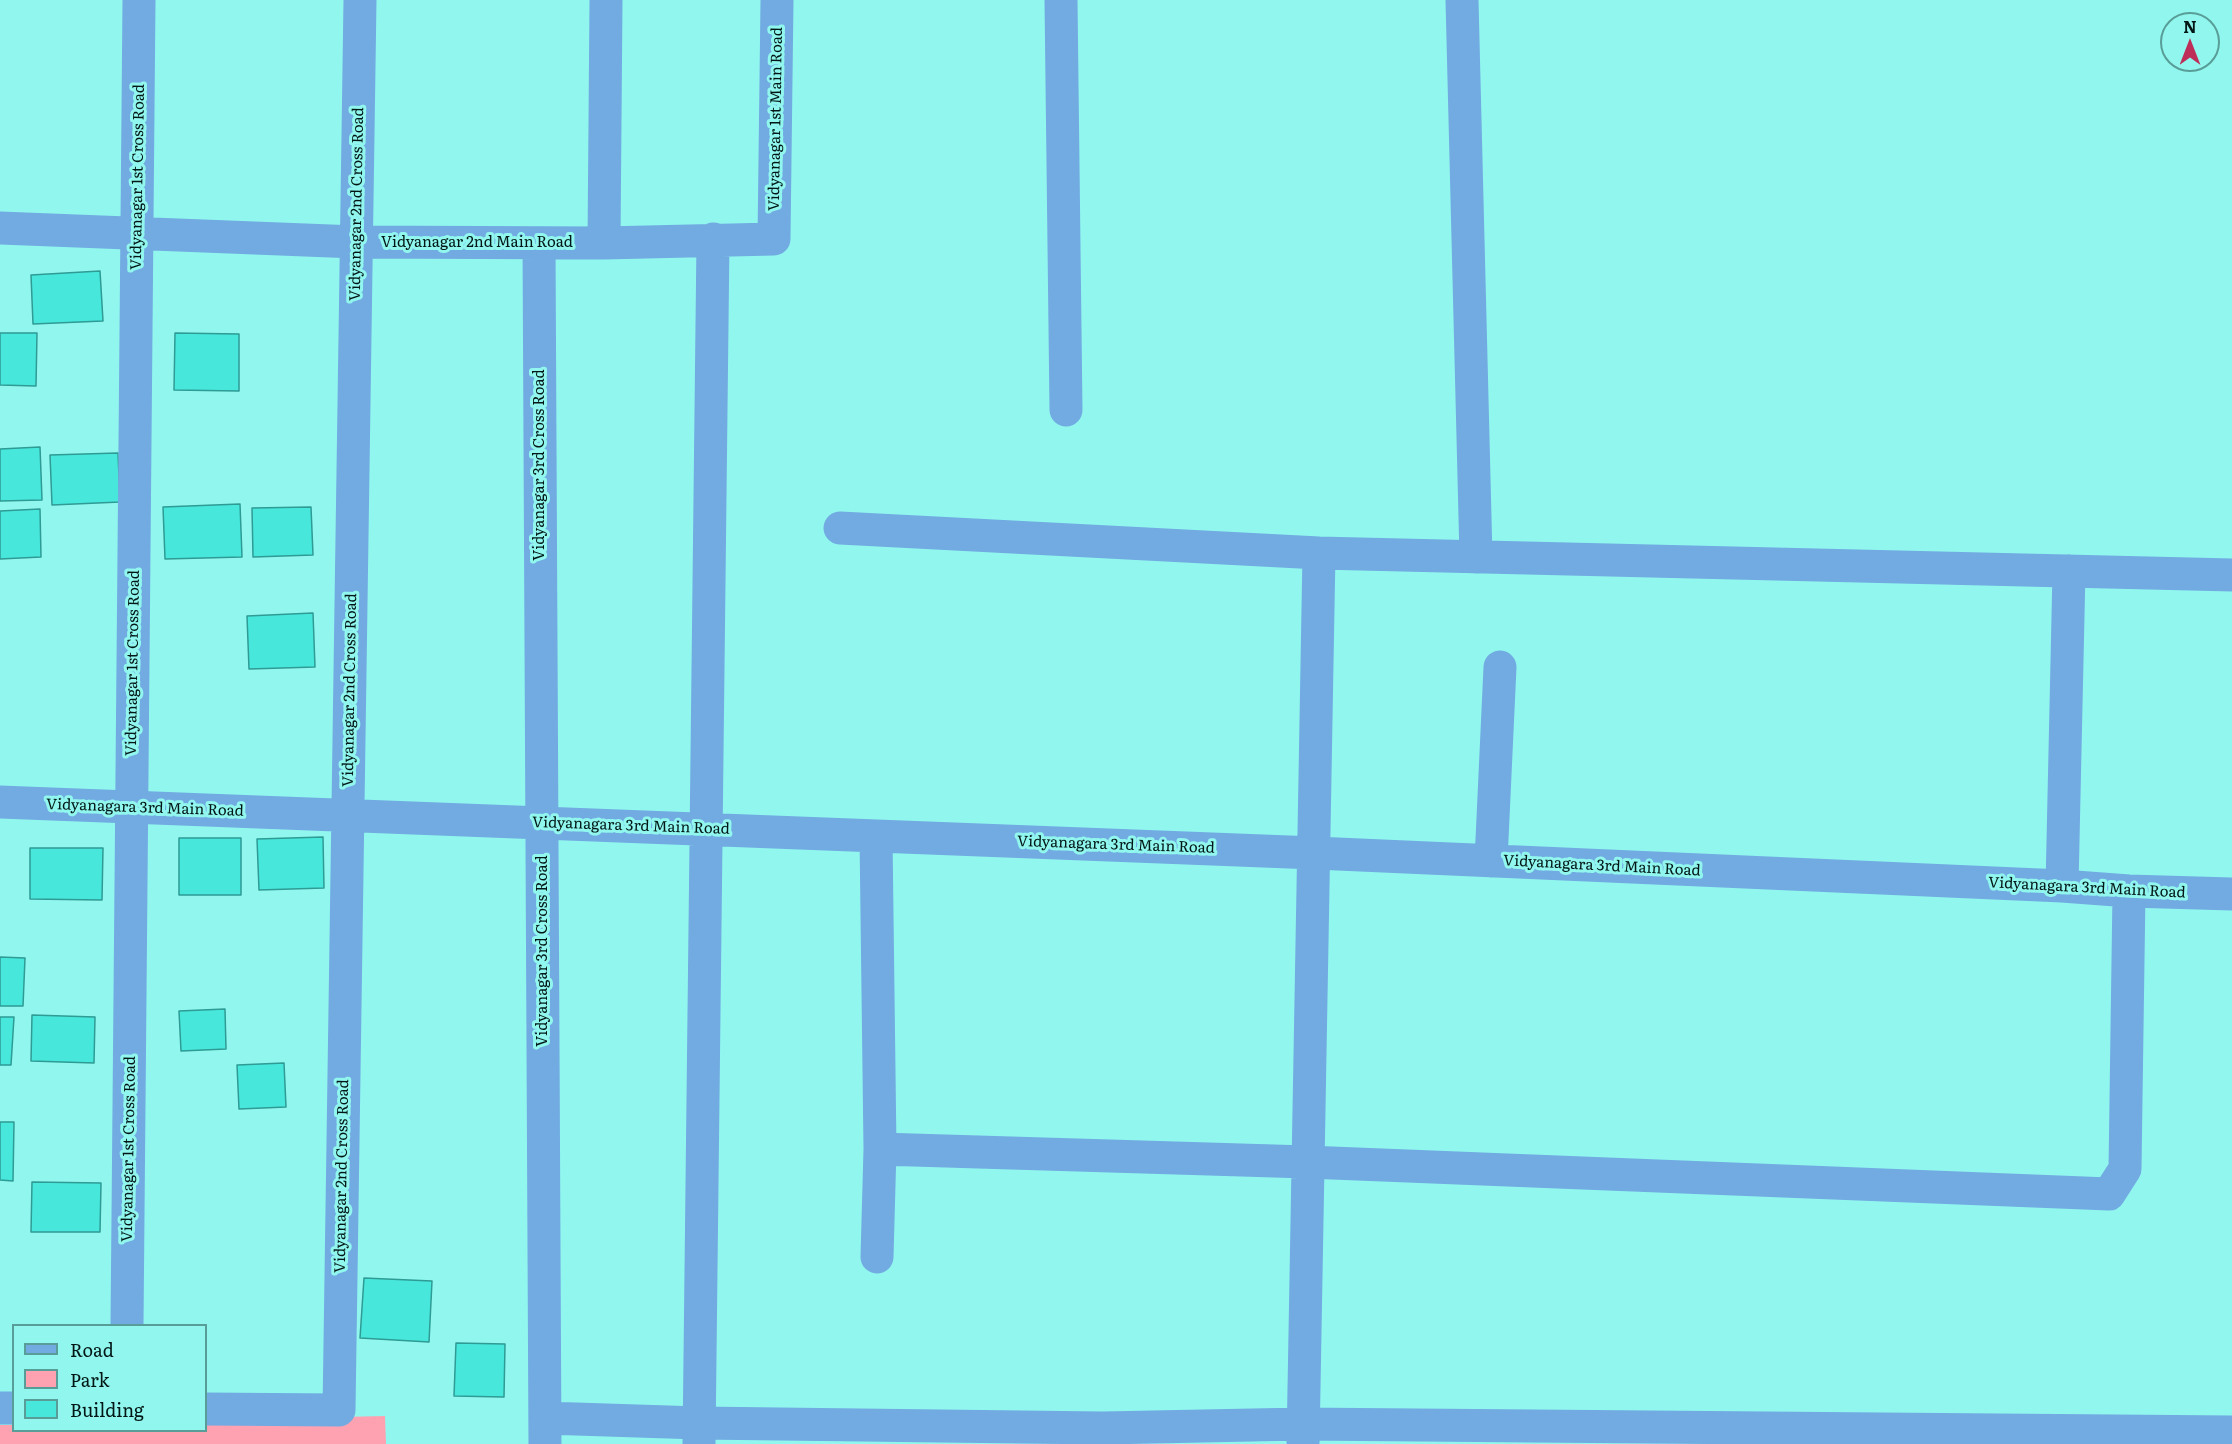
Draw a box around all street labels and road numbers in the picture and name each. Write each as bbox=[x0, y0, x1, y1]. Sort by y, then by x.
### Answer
street label: Vidyanagar 1st Main Road bbox=[765, 27, 787, 211]
street label: Vidyanagar 1st Cross Road bbox=[127, 84, 149, 270]
street label: Vidyanagar 2nd Cross Road bbox=[346, 107, 368, 301]
street label: Vidyanagar 2nd Main Road bbox=[381, 234, 573, 252]
street label: Vidyanagar 3rd Cross Road bbox=[531, 369, 549, 561]
street label: Vidyanagar 1st Cross Road bbox=[122, 570, 144, 756]
street label: Vidyanagar 2nd Cross Road bbox=[339, 593, 361, 787]
street label: Vidyanagara 3rd Main Road bbox=[46, 796, 244, 820]
street label: Vidyanagara 3rd Main Road bbox=[532, 814, 730, 838]
street label: Vidyanagara 3rd Main Road bbox=[1017, 833, 1215, 857]
street label: Vidyanagara 3rd Main Road bbox=[1503, 852, 1701, 880]
street label: Vidyanagar 3rd Cross Road bbox=[534, 855, 552, 1047]
street label: Vidyanagara 3rd Main Road bbox=[1988, 874, 2186, 902]
street label: Vidyanagar 1st Cross Road bbox=[118, 1056, 140, 1242]
street label: Vidyanagar 2nd Cross Road bbox=[331, 1079, 353, 1273]

